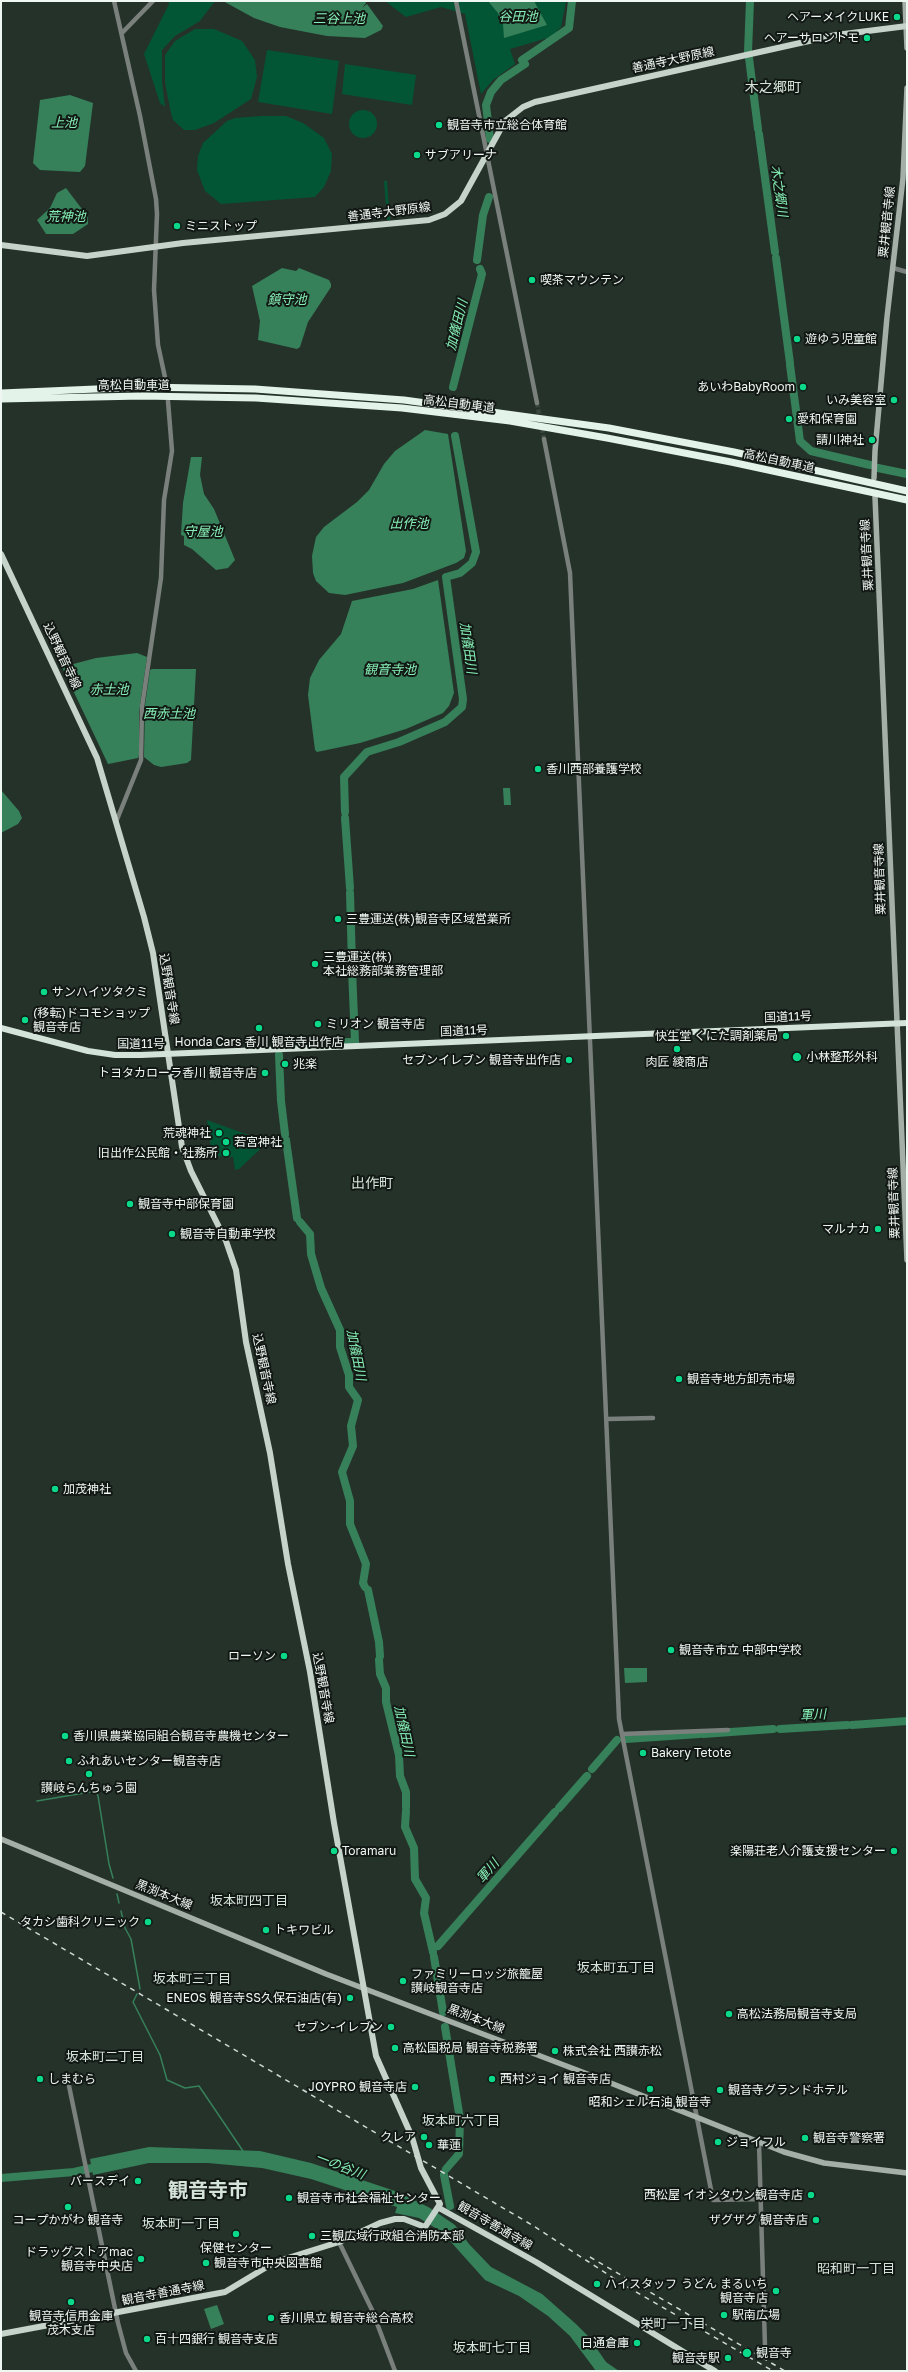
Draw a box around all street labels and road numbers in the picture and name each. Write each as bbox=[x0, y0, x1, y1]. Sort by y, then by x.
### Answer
street label: 善通寺大野原線 bbox=[630, 44, 716, 76]
street label: 粟井観音寺線 bbox=[876, 185, 898, 259]
street label: 善通寺大野原線 bbox=[346, 200, 432, 224]
street label: 高松自動車道 bbox=[98, 378, 170, 392]
street label: 高松自動車道 bbox=[422, 392, 496, 416]
street label: 高松自動車道 bbox=[742, 446, 816, 476]
street label: 粟井観音寺線 bbox=[858, 519, 876, 591]
street label: 込野観音寺線 bbox=[40, 620, 84, 692]
street label: 粟井観音寺線 bbox=[872, 843, 888, 915]
street label: 込野観音寺線 bbox=[156, 952, 182, 1026]
street label: 国道11号 bbox=[764, 1009, 812, 1025]
street label: 国道11号 bbox=[440, 1023, 488, 1039]
street label: 国道11号 bbox=[117, 1037, 165, 1051]
street label: 粟井観音寺線 bbox=[886, 1167, 902, 1239]
street label: 込野観音寺線 bbox=[249, 1332, 279, 1406]
street label: 込野観音寺線 bbox=[310, 1651, 336, 1725]
street label: 黒渕本大線 bbox=[133, 1877, 195, 1913]
street label: 黒渕本大線 bbox=[445, 2002, 507, 2036]
street label: 観音寺善通寺線 bbox=[455, 2199, 535, 2253]
street label: 観音寺善通寺線 bbox=[120, 2278, 206, 2308]

